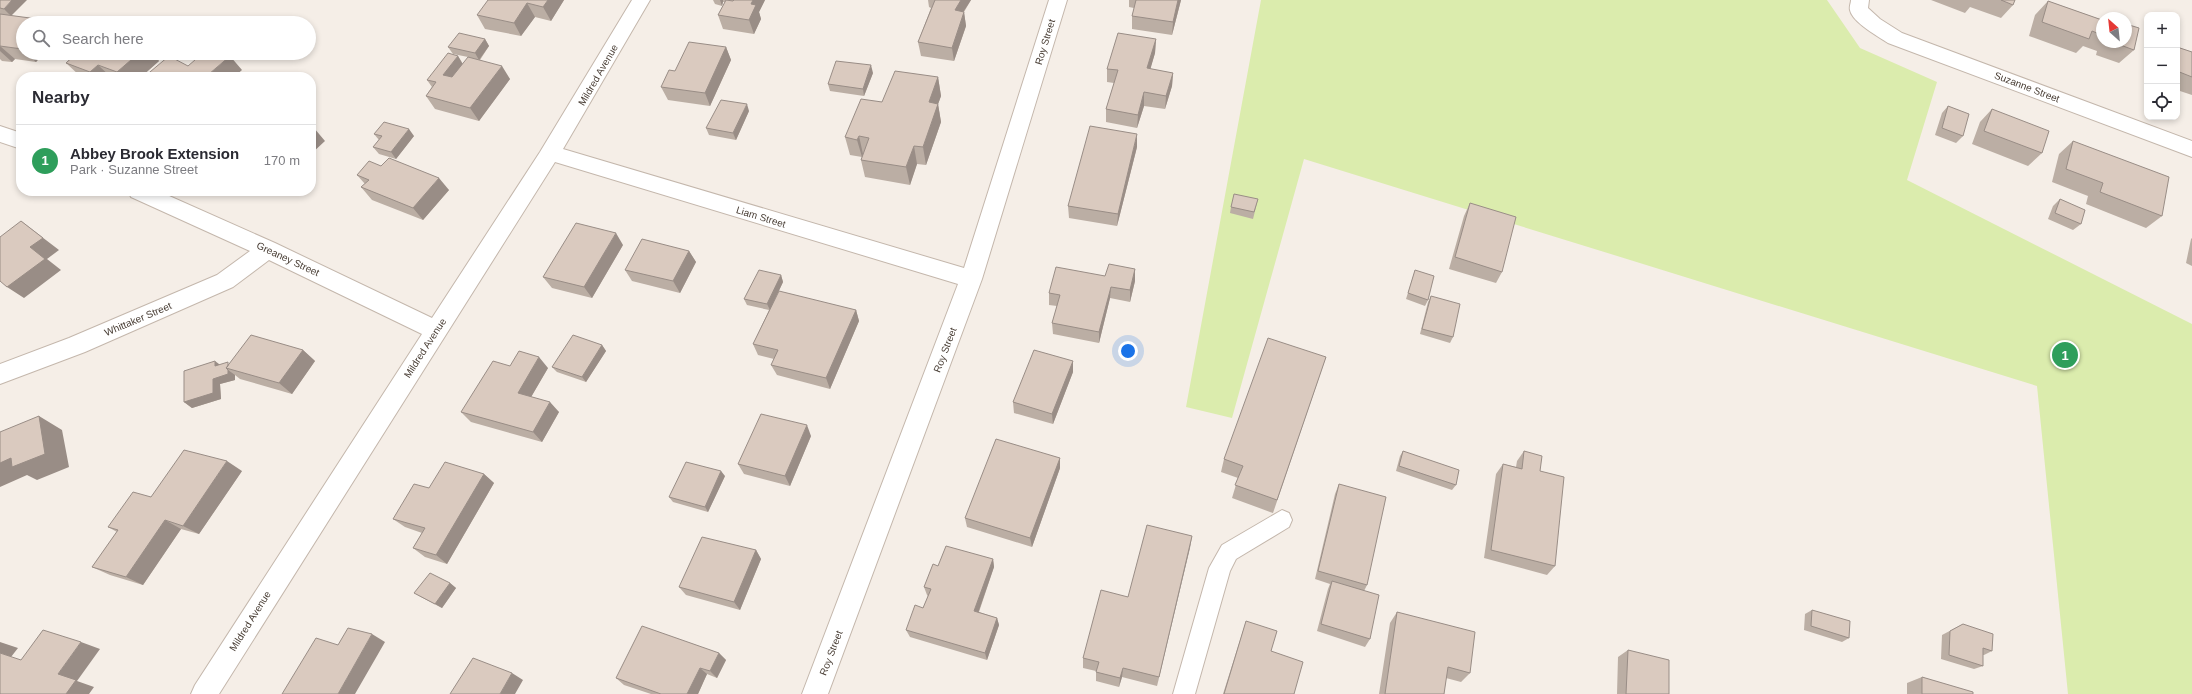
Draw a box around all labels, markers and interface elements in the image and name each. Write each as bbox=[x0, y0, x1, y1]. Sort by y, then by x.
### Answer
north arrow bbox=[2096, 12, 2132, 48]
map controls bbox=[2144, 12, 2180, 120]
button: + bbox=[2144, 12, 2180, 48]
search box bbox=[16, 16, 316, 60]
street label: Roy Street bbox=[1033, 18, 1057, 66]
icon: search bbox=[30, 27, 52, 49]
text: Search here bbox=[62, 30, 144, 47]
street label: Mildred Avenue bbox=[576, 42, 620, 108]
button: − bbox=[2144, 48, 2180, 84]
street label: Suzanne Street bbox=[1993, 70, 2061, 105]
button: locate bbox=[2144, 84, 2180, 120]
text: Nearby bbox=[32, 88, 90, 107]
text: Abbey Brook Extension bbox=[70, 145, 239, 162]
text: 1 bbox=[41, 153, 49, 168]
text: 170 m bbox=[264, 153, 300, 168]
text: Park · Suzanne Street bbox=[70, 162, 198, 177]
street label: Liam Street bbox=[735, 204, 787, 230]
street label: Greaney Street bbox=[255, 240, 321, 278]
street label: Whittaker Street bbox=[103, 300, 173, 338]
street label: Mildred Avenue bbox=[402, 316, 449, 380]
street label: Roy Street bbox=[931, 326, 959, 374]
pin: 1 bbox=[2052, 340, 2078, 370]
your location bbox=[1118, 341, 1138, 361]
street label: Mildred Avenue bbox=[227, 589, 273, 653]
street label: Roy Street bbox=[817, 629, 845, 677]

